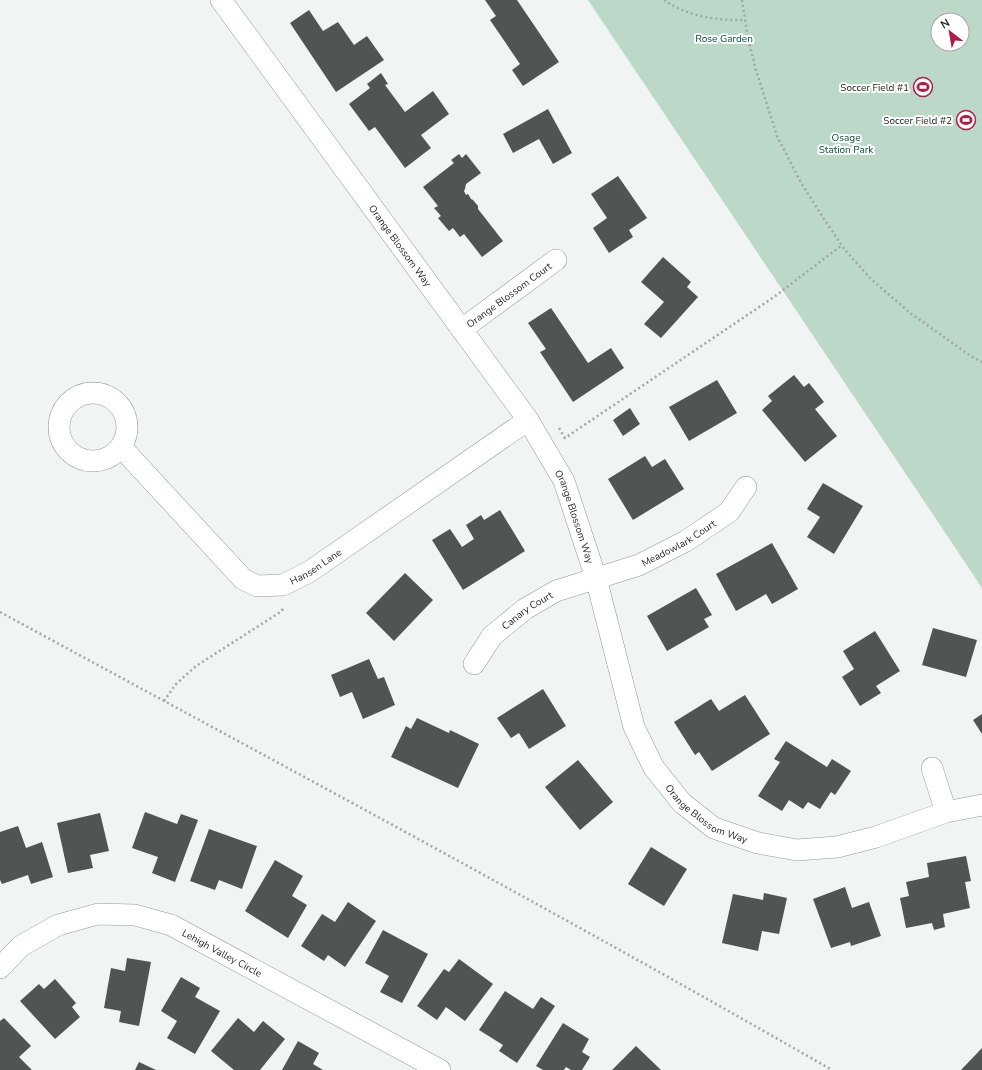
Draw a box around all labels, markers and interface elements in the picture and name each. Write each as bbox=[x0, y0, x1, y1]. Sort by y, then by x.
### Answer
north arrow bbox=[930, 12, 970, 52]
text: N bbox=[938, 15, 952, 32]
park label: Rose Garden bbox=[695, 32, 753, 46]
sports icon: Soccer Field #1 bbox=[912, 76, 934, 98]
place label: Soccer Field #1 bbox=[840, 81, 909, 95]
sports icon: Soccer Field #2 bbox=[955, 109, 977, 131]
place label: Soccer Field #2 bbox=[883, 114, 952, 128]
park label: Osage Station Park bbox=[819, 131, 874, 157]
street label: Orange Blossom Way bbox=[365, 202, 435, 291]
street label: Orange Blossom Court bbox=[464, 259, 555, 331]
street label: Orange Blossom Way bbox=[551, 467, 597, 566]
street label: Meadowlark Court bbox=[639, 517, 719, 571]
street label: Hansen Lane bbox=[288, 545, 345, 588]
street label: Canary Court bbox=[499, 588, 556, 633]
street label: Orange Blossom Way bbox=[662, 782, 750, 847]
street label: Lehigh Valley Circle bbox=[179, 926, 264, 981]

